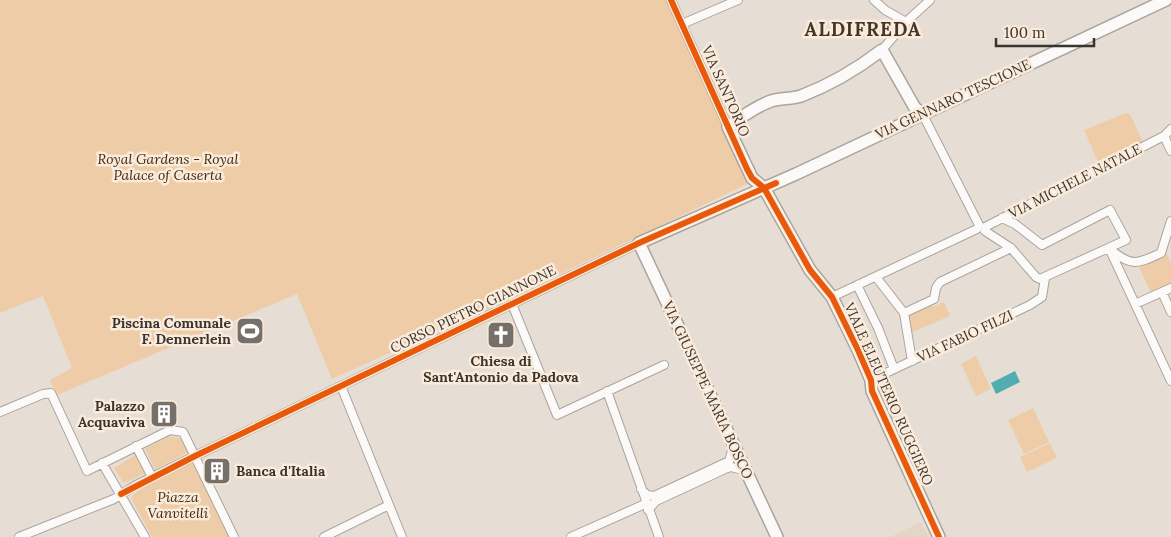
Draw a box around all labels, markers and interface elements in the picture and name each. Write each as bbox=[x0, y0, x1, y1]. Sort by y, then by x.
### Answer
scale bar bbox=[996, 15, 1094, 47]
district label: ALDIFREDA bbox=[805, 17, 922, 41]
text: 100 m bbox=[1004, 23, 1045, 42]
street label: VIA SANTORIO bbox=[697, 42, 754, 139]
street label: VIA GENNARO TESCIONE bbox=[871, 55, 1034, 143]
street label: VIA MICHELE NATALE bbox=[1005, 140, 1145, 223]
park label: Royal Gardens - Royal Palace of Caserta bbox=[98, 150, 238, 184]
street label: CORSO PIETRO GIANNONE bbox=[387, 261, 559, 357]
street label: VIA GIUSEPPE MARIA BOSCO bbox=[658, 297, 757, 482]
street label: VIALE ELEUTERIO RUGGIERO bbox=[840, 299, 938, 488]
street label: VIA FABIO FILZI bbox=[913, 306, 1016, 367]
place label: Piscina Comunale F. Dennerlein bbox=[112, 314, 231, 348]
sports icon: Piscina Comunale F. Dennerlein bbox=[235, 316, 265, 346]
church icon: Chiesa di Sant'Antonio da Padova bbox=[486, 320, 516, 350]
place label: Chiesa di Sant'Antonio da Padova bbox=[423, 352, 579, 386]
place label: Palazzo Acquaviva bbox=[78, 397, 146, 431]
building icon: Palazzo Acquaviva bbox=[149, 399, 179, 429]
building icon: Banca d'Italia bbox=[202, 456, 232, 486]
place label: Banca d'Italia bbox=[236, 462, 326, 480]
park label: Piazza Vanvitelli bbox=[148, 488, 209, 522]

